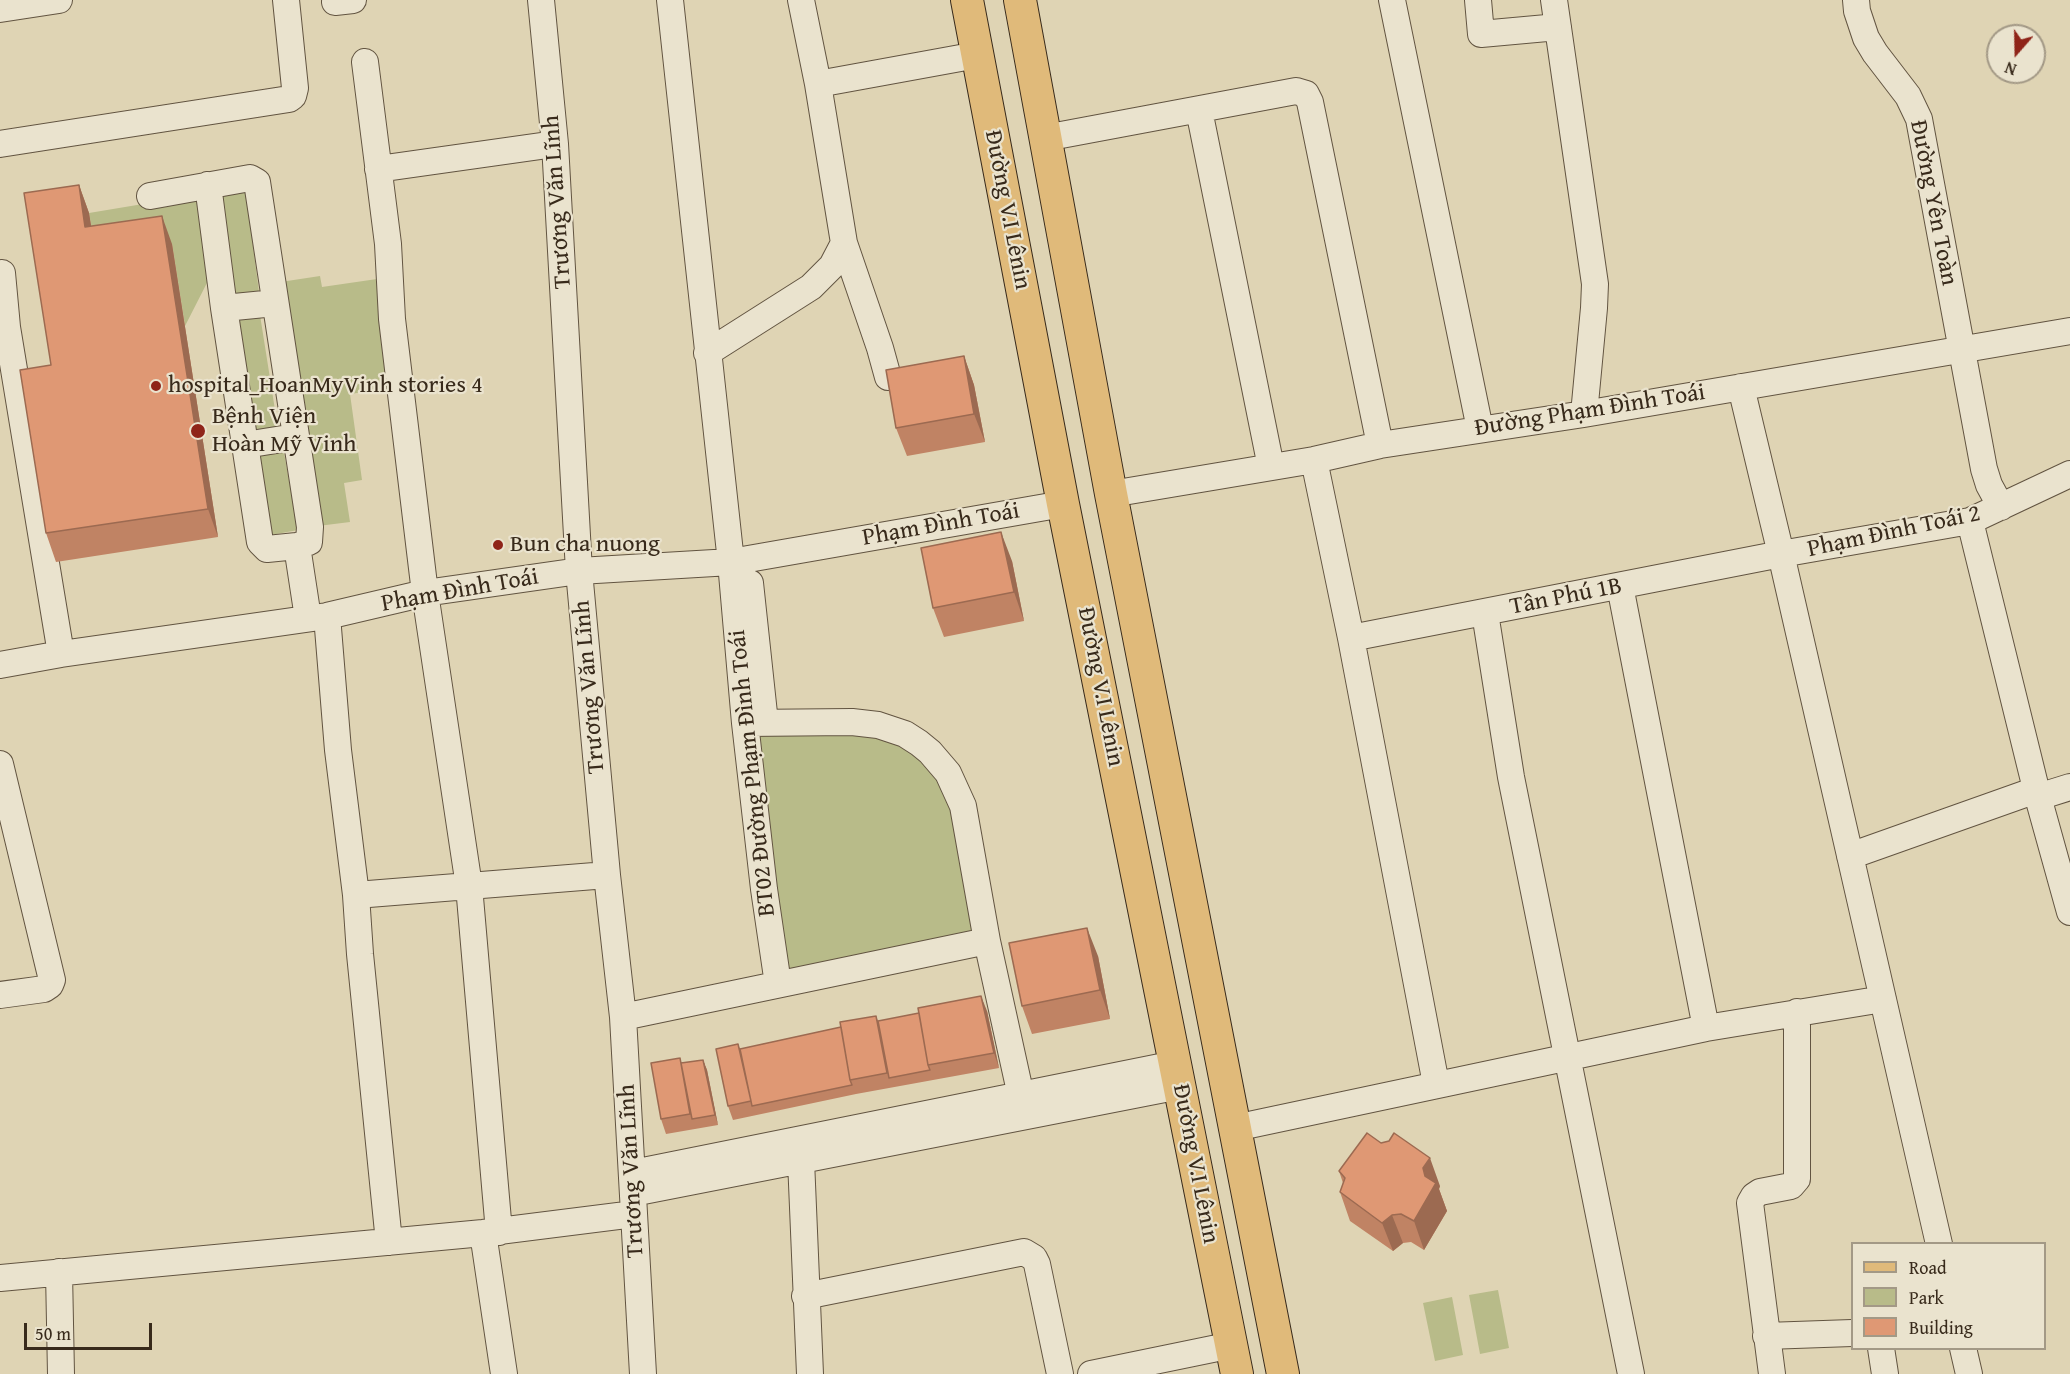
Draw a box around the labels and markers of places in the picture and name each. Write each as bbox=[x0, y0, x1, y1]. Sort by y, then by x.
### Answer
place label: hospital_HoanMyVinh stories 4 bbox=[168, 372, 483, 400]
marker: hospital_HoanMyVinh stories 4 bbox=[149, 379, 163, 393]
place label: Bệnh Viện Hoàn Mỹ Vinh bbox=[212, 403, 357, 459]
marker: Bệnh Viện Hoàn Mỹ Vinh bbox=[189, 422, 207, 440]
place label: Bun cha nuong bbox=[510, 531, 660, 559]
marker: Bun cha nuong bbox=[491, 538, 505, 552]

